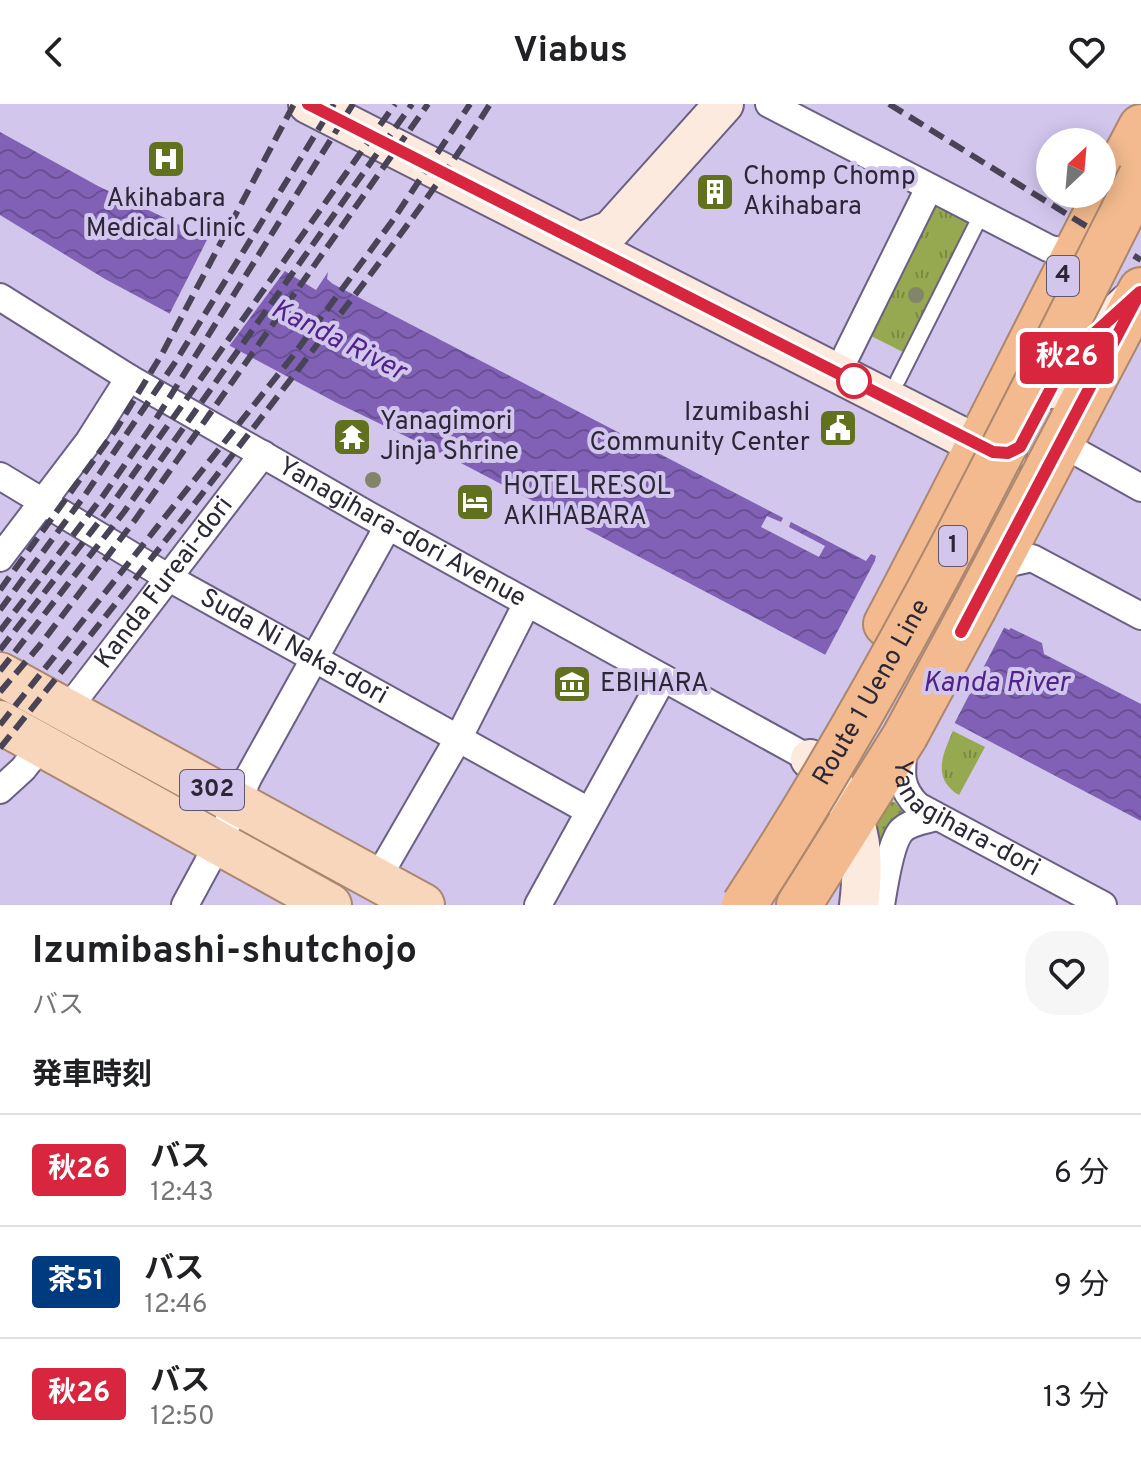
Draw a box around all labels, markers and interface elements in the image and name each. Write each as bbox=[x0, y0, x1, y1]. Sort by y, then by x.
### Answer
text: Viabus bbox=[513, 29, 628, 75]
icon: back bbox=[32, 30, 76, 74]
icon: heart bbox=[1065, 30, 1109, 74]
north arrow bbox=[1036, 128, 1116, 208]
map controls bbox=[1036, 128, 1116, 208]
hospital icon: Akihabara Medical Clinic bbox=[145, 138, 187, 180]
place label: Chomp Chomp Akihabara bbox=[743, 161, 916, 224]
building icon: Chomp Chomp Akihabara bbox=[694, 171, 736, 213]
place label: Akihabara Medical Clinic bbox=[86, 183, 246, 246]
road number: 4 bbox=[1047, 256, 1079, 296]
water label: Kanda River bbox=[265, 292, 414, 391]
line badge: 秋26 bbox=[1021, 332, 1113, 384]
text: 秋26 bbox=[1036, 340, 1098, 376]
unlabelled marker bbox=[837, 364, 871, 398]
place label: Izumibashi Community Center bbox=[590, 397, 810, 460]
place label: Yanagimori Jinja Shrine bbox=[380, 406, 519, 469]
public building icon: Izumibashi Community Center bbox=[817, 407, 859, 449]
temple icon: Yanagimori Jinja Shrine bbox=[331, 416, 373, 458]
street label: Yanagihara-dori Avenue bbox=[272, 450, 532, 615]
place label: HOTEL RESOL AKIHABARA bbox=[503, 471, 671, 534]
hotel icon: HOTEL RESOL AKIHABARA bbox=[454, 481, 496, 523]
street label: Kanda Fureai-dori bbox=[88, 490, 241, 676]
road number: 1 bbox=[939, 526, 967, 566]
street label: Suda Ni Naka-dori bbox=[194, 582, 394, 713]
street label: Route 1 Ueno Line bbox=[806, 593, 938, 792]
museum icon: EBIHARA bbox=[551, 663, 593, 705]
water label: Kanda River bbox=[923, 666, 1072, 702]
place label: EBIHARA bbox=[600, 668, 709, 701]
street label: Yanagihara-dori bbox=[885, 759, 1046, 885]
road number: 302 bbox=[180, 770, 244, 810]
text: Izumibashi-shutchojo bbox=[32, 928, 417, 977]
button: heart bbox=[1025, 931, 1109, 1015]
text: バス bbox=[32, 990, 84, 1023]
text: 発車時刻 bbox=[32, 1058, 152, 1095]
text: バス bbox=[150, 1140, 210, 1177]
text: 秋26 bbox=[48, 1152, 110, 1188]
text: 6 分 bbox=[1054, 1156, 1109, 1193]
text: 12:43 bbox=[150, 1177, 214, 1210]
text: バス bbox=[144, 1252, 204, 1289]
text: 茶51 bbox=[48, 1264, 104, 1300]
text: 9 分 bbox=[1054, 1268, 1109, 1305]
text: 12:46 bbox=[144, 1289, 207, 1322]
text: バス bbox=[150, 1364, 210, 1401]
text: 秋26 bbox=[48, 1376, 110, 1412]
text: 13 分 bbox=[1043, 1380, 1109, 1417]
text: 12:50 bbox=[150, 1401, 215, 1434]

